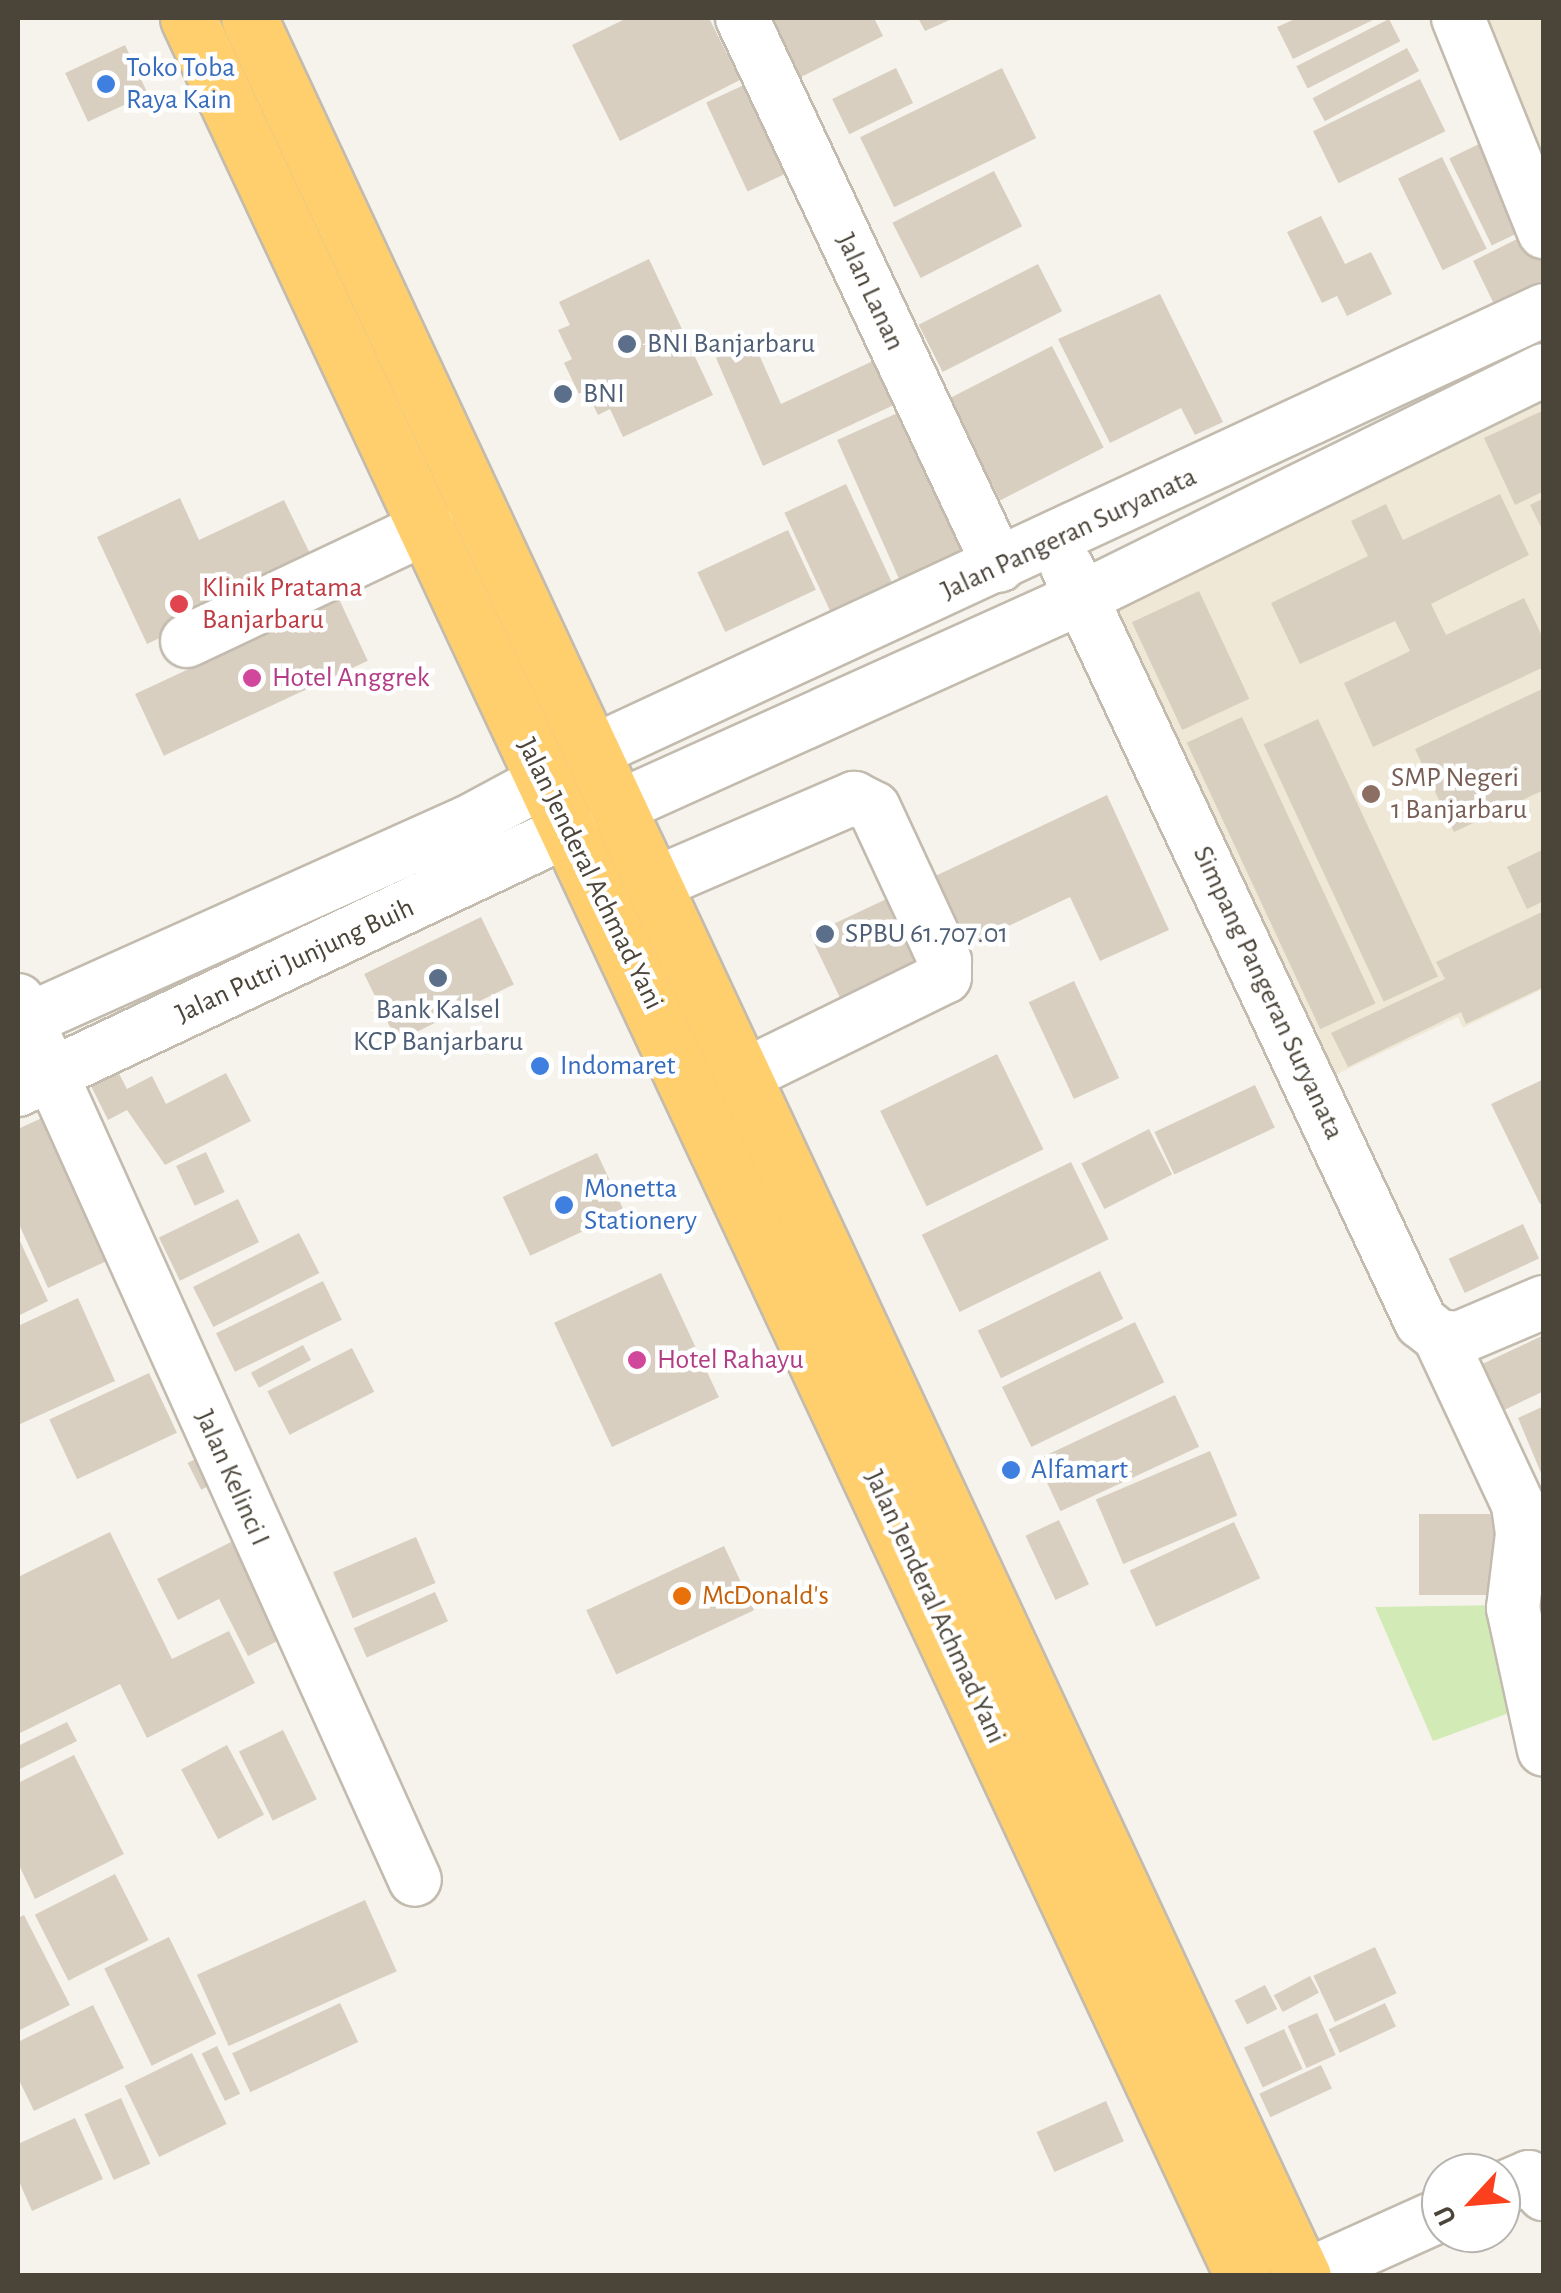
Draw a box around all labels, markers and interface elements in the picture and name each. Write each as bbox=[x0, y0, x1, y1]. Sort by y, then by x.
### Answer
place label: Toko Toba Raya Kain bbox=[126, 51, 235, 117]
marker: Toko Toba Raya Kain bbox=[95, 73, 117, 95]
street label: Jalan Lanan bbox=[828, 228, 912, 356]
place label: BNI Banjarbaru bbox=[647, 327, 815, 361]
marker: BNI Banjarbaru bbox=[616, 333, 638, 355]
place label: BNI bbox=[583, 377, 625, 411]
marker: BNI bbox=[552, 383, 574, 405]
street label: Jalan Pangeran Suryanata bbox=[936, 460, 1202, 608]
place label: Klinik Pratama Banjarbaru bbox=[202, 571, 362, 637]
marker: Klinik Pratama Banjarbaru bbox=[166, 591, 192, 617]
place label: Hotel Anggrek bbox=[272, 661, 430, 695]
marker: Hotel Anggrek bbox=[241, 667, 263, 689]
street label: Jalan Jenderal Achmad Yani bbox=[510, 733, 670, 1015]
place label: SMP Negeri 1 Banjarbaru bbox=[1391, 761, 1527, 827]
marker: SMP Negeri 1 Banjarbaru bbox=[1360, 783, 1382, 805]
street label: Simpang Pangeran Suryanata bbox=[1185, 841, 1351, 1145]
street label: Jalan Putri Junjung Buih bbox=[170, 891, 420, 1031]
place label: SPBU 61.707.01 bbox=[845, 917, 1008, 951]
marker: SPBU 61.707.01 bbox=[814, 923, 836, 945]
marker: Bank Kalsel KCP Banjarbaru bbox=[427, 967, 449, 989]
place label: Bank Kalsel KCP Banjarbaru bbox=[353, 993, 523, 1059]
place label: Indomaret bbox=[560, 1049, 676, 1083]
marker: Indomaret bbox=[529, 1055, 551, 1077]
place label: Monetta Stationery bbox=[584, 1172, 697, 1238]
marker: Monetta Stationery bbox=[553, 1194, 575, 1216]
place label: Hotel Rahayu bbox=[657, 1343, 804, 1377]
marker: Hotel Rahayu bbox=[626, 1349, 648, 1371]
street label: Jalan Kelinci I bbox=[187, 1405, 277, 1551]
place label: Alfamart bbox=[1031, 1453, 1128, 1487]
marker: Alfamart bbox=[1000, 1459, 1022, 1481]
street label: Jalan Jenderal Achmad Yani bbox=[857, 1465, 1013, 1749]
place label: McDonald's bbox=[702, 1579, 829, 1613]
marker: McDonald's bbox=[671, 1585, 693, 1607]
north arrow bbox=[1421, 2153, 1521, 2253]
text: U bbox=[1429, 2201, 1462, 2229]

